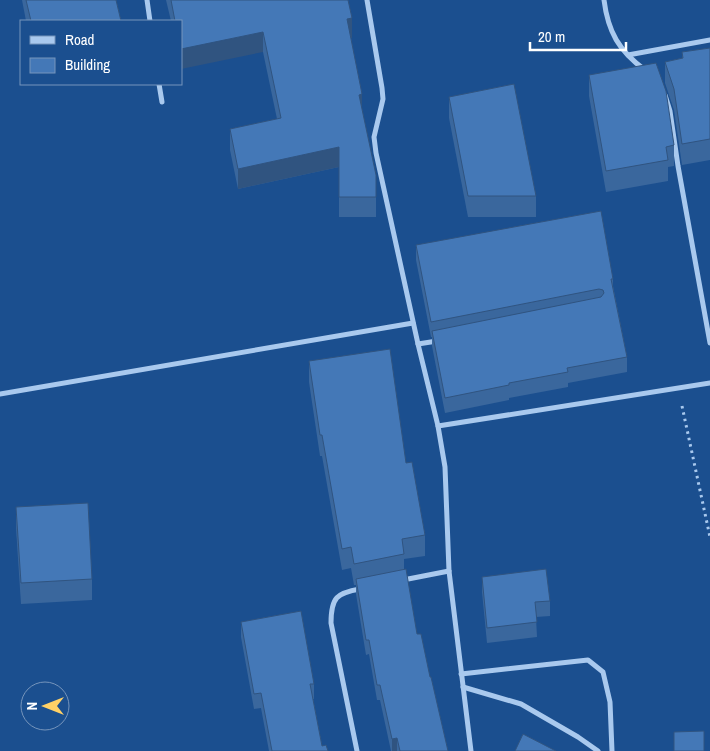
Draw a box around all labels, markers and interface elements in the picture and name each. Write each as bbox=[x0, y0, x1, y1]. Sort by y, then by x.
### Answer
legend bbox=[20, 20, 182, 85]
scale bar bbox=[530, 20, 626, 52]
text: 20 m bbox=[538, 26, 565, 47]
text: Road bbox=[65, 29, 94, 50]
text: Building bbox=[65, 54, 110, 75]
north arrow bbox=[20, 681, 70, 731]
text: N bbox=[23, 702, 41, 710]

